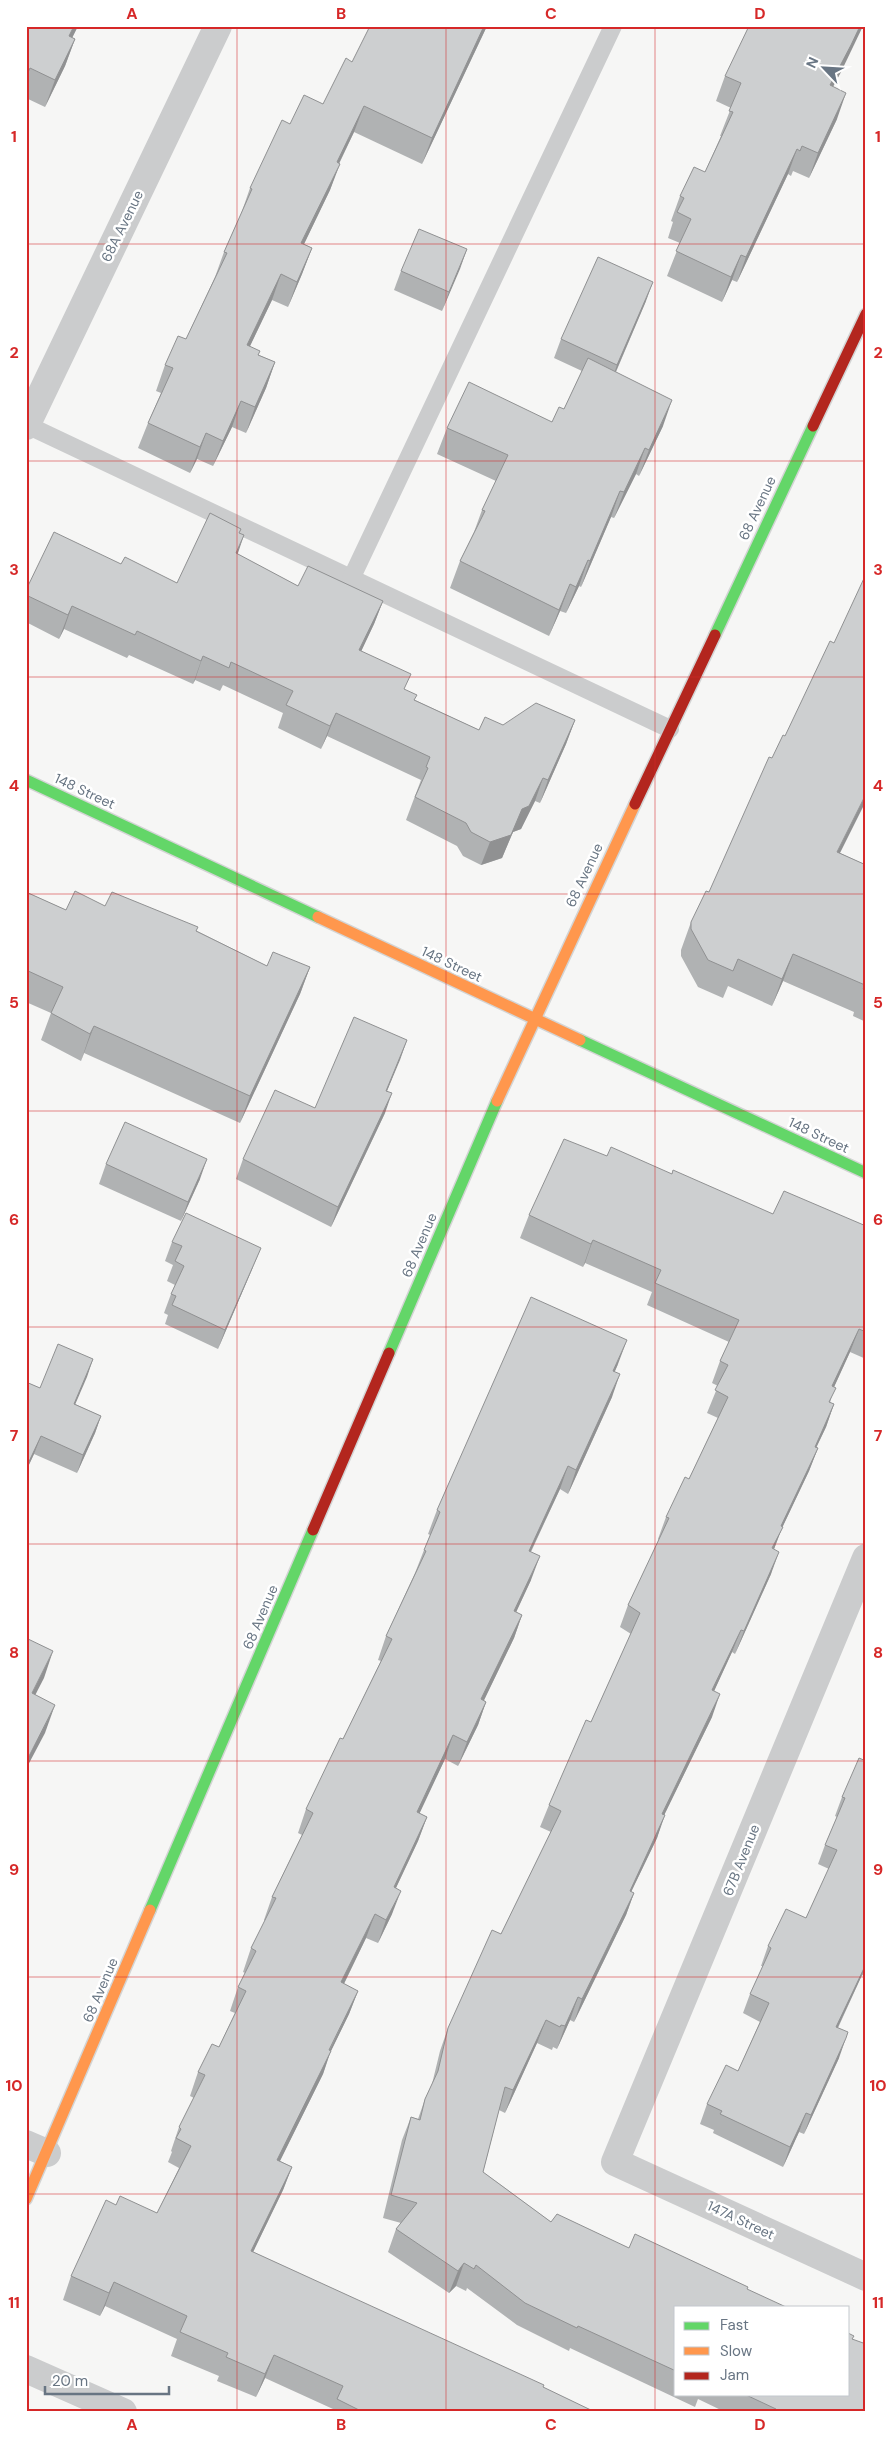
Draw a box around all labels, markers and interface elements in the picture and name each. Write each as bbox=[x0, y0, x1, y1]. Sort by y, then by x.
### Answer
text: A bbox=[126, 3, 138, 24]
text: B bbox=[336, 3, 346, 24]
text: C bbox=[545, 3, 557, 24]
text: D bbox=[754, 3, 766, 24]
north arrow bbox=[800, 42, 850, 92]
text: N bbox=[802, 54, 823, 71]
text: 1 bbox=[11, 126, 17, 147]
text: 1 bbox=[875, 126, 881, 147]
street label: 68A Avenue bbox=[97, 187, 147, 265]
text: 2 bbox=[9, 342, 19, 363]
text: 2 bbox=[873, 342, 883, 363]
street label: 68 Avenue bbox=[734, 473, 780, 543]
text: 3 bbox=[9, 559, 19, 580]
text: 3 bbox=[873, 559, 883, 580]
street label: 148 Street bbox=[52, 769, 118, 813]
text: 4 bbox=[9, 775, 19, 796]
text: 4 bbox=[873, 775, 883, 796]
street label: 68 Avenue bbox=[561, 840, 607, 910]
street label: 148 Street bbox=[419, 942, 485, 986]
text: 5 bbox=[9, 992, 19, 1013]
text: 5 bbox=[873, 992, 883, 1013]
street label: 148 Street bbox=[786, 1113, 852, 1157]
text: 6 bbox=[9, 1209, 19, 1230]
text: 6 bbox=[873, 1209, 883, 1230]
street label: 68 Avenue bbox=[397, 1210, 441, 1280]
text: 7 bbox=[10, 1425, 19, 1446]
text: 7 bbox=[874, 1425, 883, 1446]
street label: 68 Avenue bbox=[238, 1582, 282, 1652]
text: 8 bbox=[9, 1642, 19, 1663]
text: 8 bbox=[873, 1642, 883, 1663]
street label: 67B Avenue bbox=[718, 1822, 764, 1898]
text: 9 bbox=[9, 1859, 19, 1880]
text: 9 bbox=[873, 1859, 883, 1880]
street label: 68 Avenue bbox=[78, 1955, 122, 2025]
text: 10 bbox=[5, 2075, 23, 2096]
text: 10 bbox=[869, 2075, 887, 2096]
street label: 147A Street bbox=[705, 2197, 777, 2243]
text: 11 bbox=[8, 2292, 20, 2313]
text: 11 bbox=[872, 2292, 884, 2313]
legend bbox=[674, 2306, 850, 2396]
text: Fast bbox=[720, 2315, 749, 2335]
text: Slow bbox=[720, 2341, 753, 2361]
scale bar bbox=[45, 2363, 169, 2395]
text: Jam bbox=[720, 2365, 749, 2385]
text: 20 m bbox=[52, 2371, 88, 2391]
text: A bbox=[126, 2414, 138, 2435]
text: B bbox=[336, 2414, 346, 2435]
text: C bbox=[545, 2414, 557, 2435]
text: D bbox=[754, 2414, 766, 2435]

